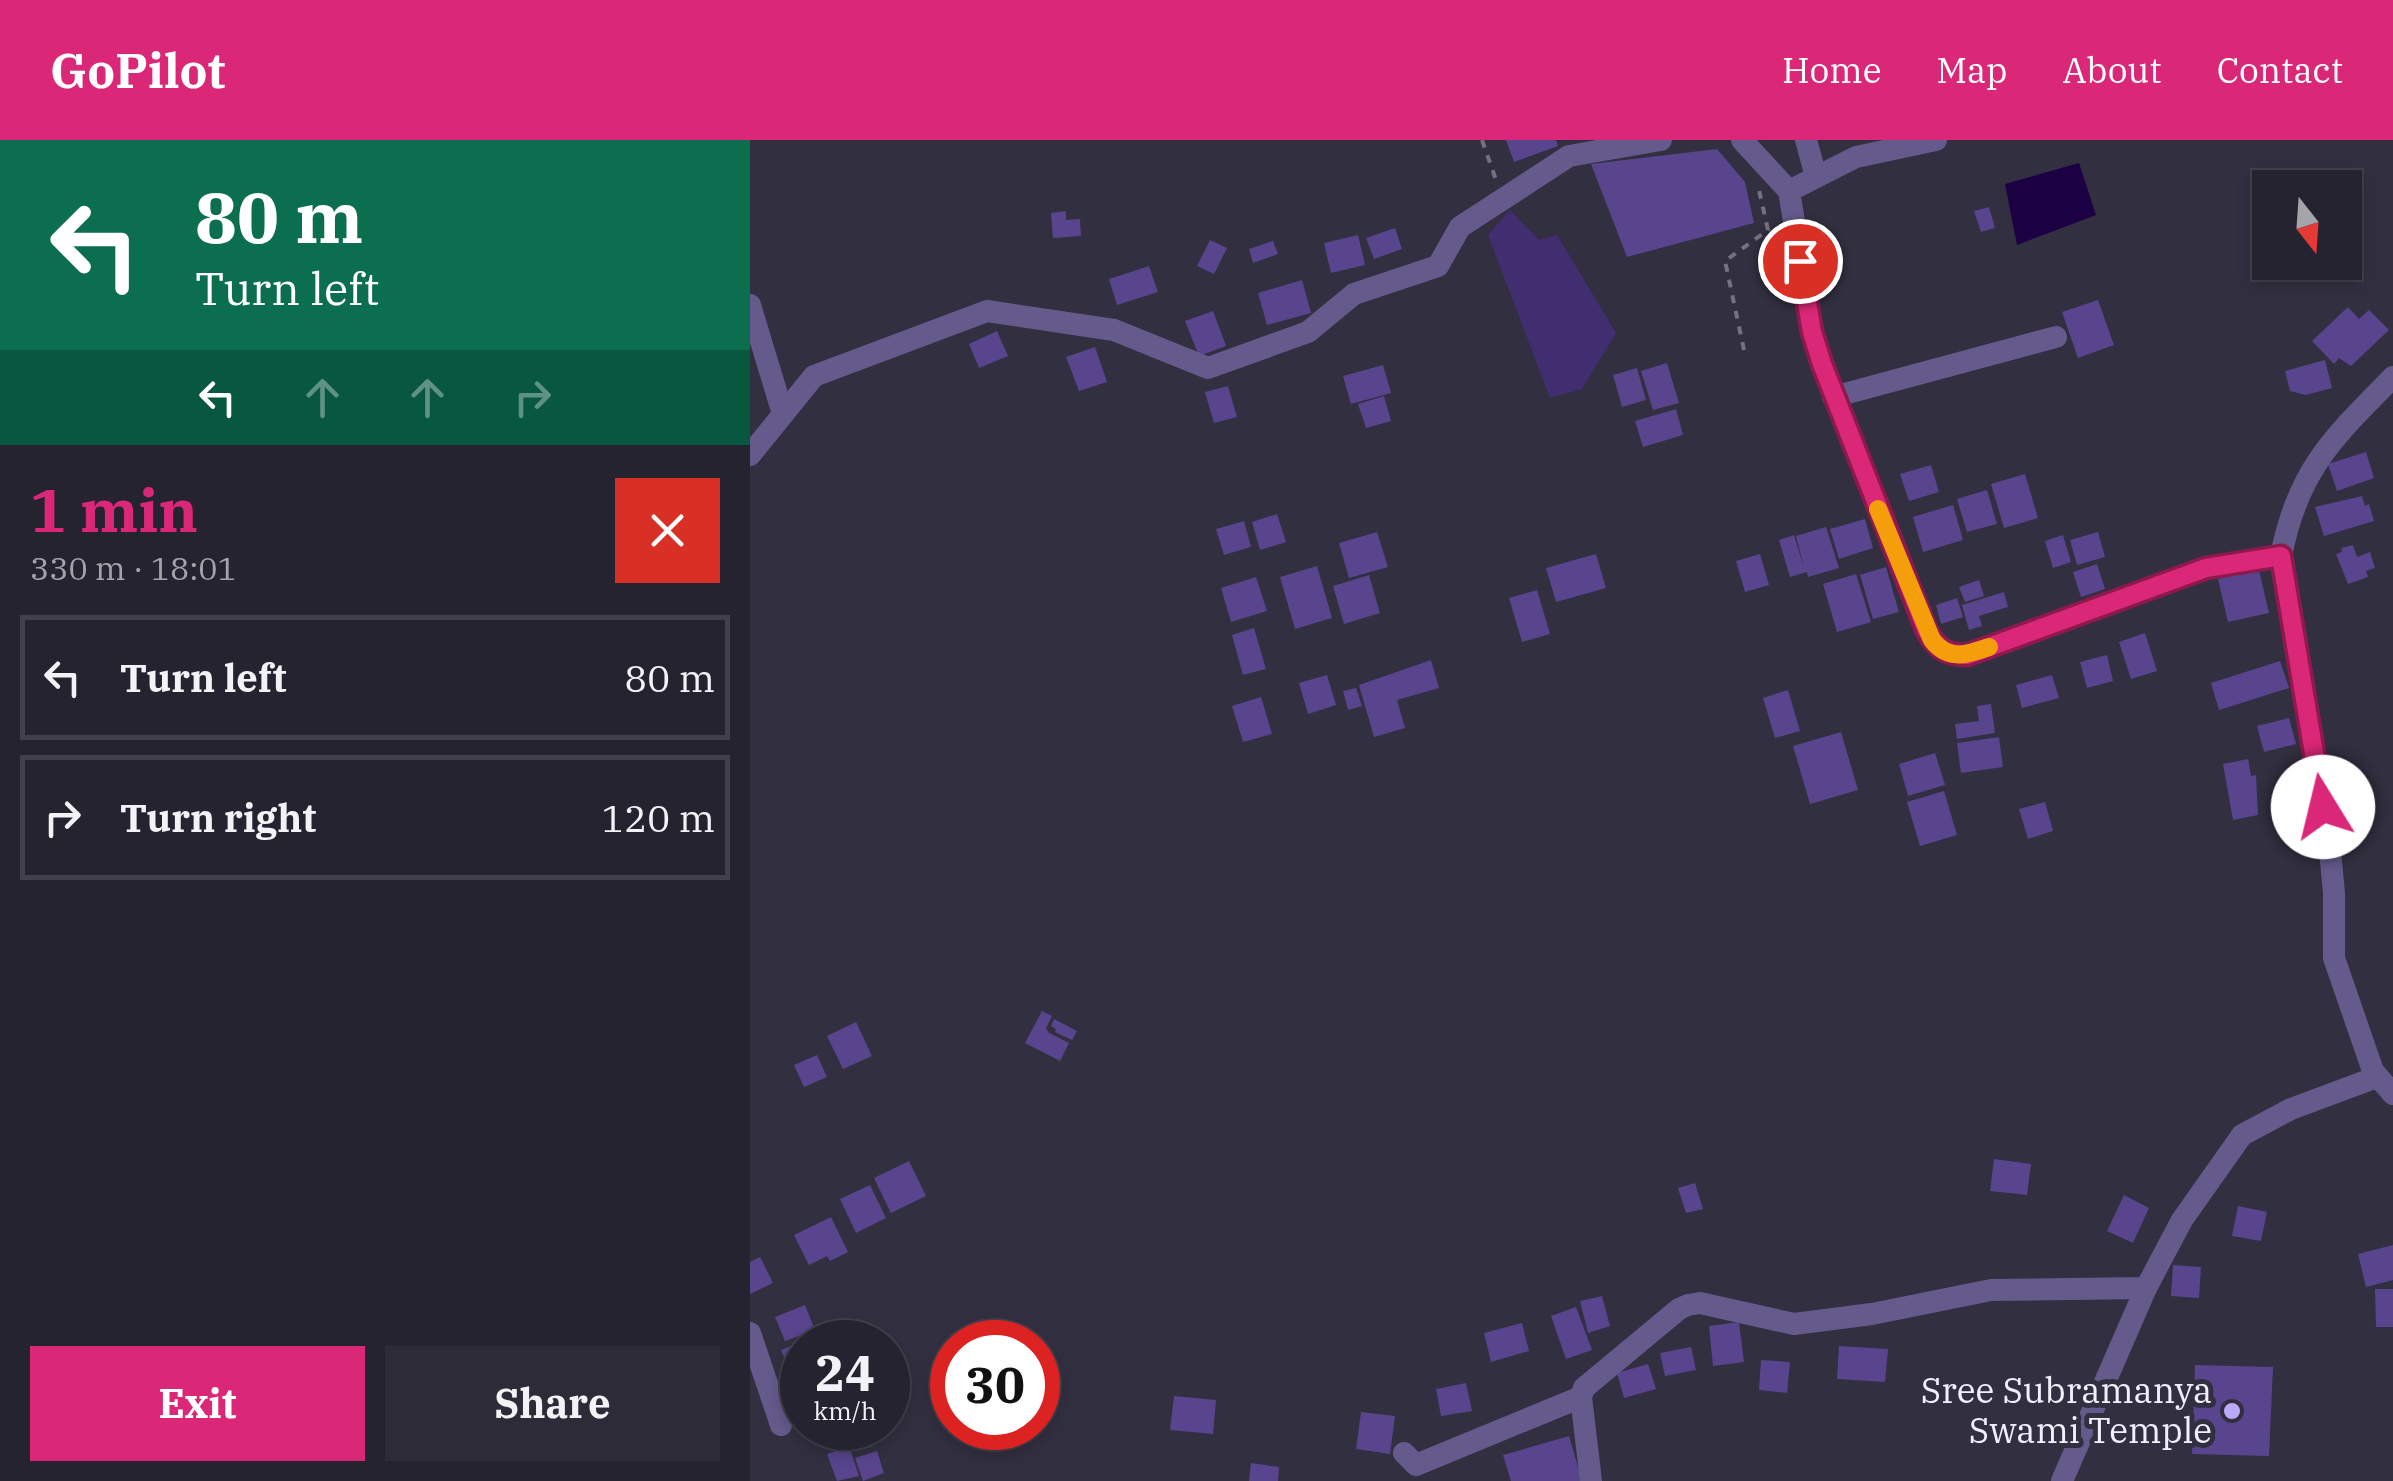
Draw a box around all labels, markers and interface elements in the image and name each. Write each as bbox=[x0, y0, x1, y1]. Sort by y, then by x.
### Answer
text: GoPilot bbox=[50, 39, 225, 101]
text: Home bbox=[1782, 47, 1881, 93]
text: Map bbox=[1936, 47, 2008, 93]
text: About bbox=[2063, 47, 2162, 93]
text: Contact bbox=[2217, 47, 2343, 93]
north arrow bbox=[2252, 170, 2362, 280]
map controls bbox=[2252, 170, 2362, 280]
text: 80 m bbox=[195, 171, 363, 262]
icon: left bbox=[30, 180, 160, 310]
pin bbox=[1758, 219, 1843, 304]
icon: arrive bbox=[1773, 234, 1828, 289]
text: Turn left bbox=[195, 259, 379, 317]
icon: left bbox=[190, 370, 245, 425]
icon: ahead bbox=[295, 370, 350, 425]
icon: ahead bbox=[400, 370, 455, 425]
icon: right bbox=[505, 370, 560, 425]
text: 1 min bbox=[30, 470, 198, 549]
button: close bbox=[615, 478, 720, 583]
text: 330 m · 18:01 bbox=[30, 547, 237, 589]
icon: left bbox=[35, 650, 90, 705]
text: Turn left bbox=[120, 653, 287, 702]
text: 80 m bbox=[624, 653, 715, 702]
position arrow bbox=[2271, 755, 2375, 859]
icon: right bbox=[35, 790, 90, 845]
text: Turn right bbox=[120, 793, 316, 842]
text: 120 m bbox=[602, 793, 715, 842]
speed limit sign: 30 bbox=[930, 1320, 1060, 1450]
text: 24 bbox=[815, 1340, 875, 1405]
button: Exit bbox=[30, 1346, 365, 1461]
button: Share bbox=[385, 1346, 720, 1461]
place label: Sree Subramanya Swami Temple bbox=[1921, 1367, 2212, 1453]
text: km/h bbox=[813, 1394, 877, 1427]
marker: Sree Subramanya Swami Temple bbox=[2221, 1400, 2243, 1422]

